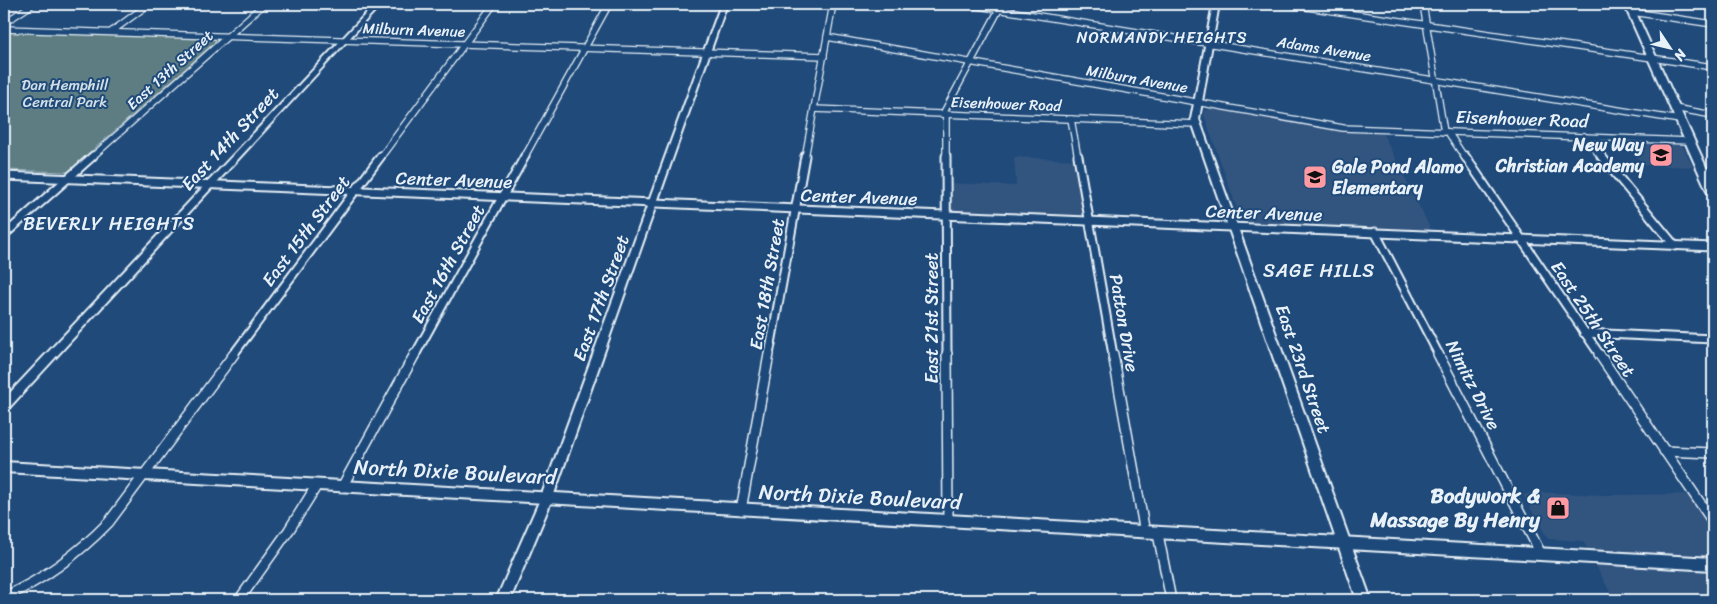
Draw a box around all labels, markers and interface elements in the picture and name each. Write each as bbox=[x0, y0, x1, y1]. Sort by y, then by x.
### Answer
street label: Milburn Avenue bbox=[362, 15, 466, 45]
north arrow bbox=[1644, 22, 1694, 72]
street label: East 13th Street bbox=[121, 23, 220, 116]
district label: NORMANDY HEIGHTS bbox=[1076, 23, 1248, 52]
street label: Adams Avenue bbox=[1274, 29, 1373, 69]
text: N bbox=[1667, 43, 1694, 67]
street label: Milburn Avenue bbox=[1084, 57, 1190, 101]
park label: Dan Hemphill Central Park bbox=[22, 72, 109, 115]
street label: East 14th Street bbox=[173, 79, 287, 199]
street label: Eisenhower Road bbox=[950, 89, 1063, 119]
street label: Eisenhower Road bbox=[1455, 101, 1590, 137]
place label: New Way Christian Academy bbox=[1495, 129, 1645, 182]
school or university icon: New Way Christian Academy bbox=[1648, 142, 1674, 168]
place label: Gale Pond Alamo Elementary bbox=[1331, 151, 1464, 204]
street label: Center Avenue bbox=[395, 162, 513, 198]
school or university icon: Gale Pond Alamo Elementary bbox=[1302, 164, 1328, 190]
street label: East 15th Street bbox=[253, 168, 359, 294]
street label: Center Avenue bbox=[800, 179, 918, 215]
street label: Center Avenue bbox=[1205, 195, 1323, 231]
street label: East 16th Street bbox=[402, 198, 494, 330]
district label: BEVERLY HEIGHTS bbox=[23, 207, 195, 240]
street label: East 18th Street bbox=[740, 216, 794, 352]
street label: East 17th Street bbox=[563, 230, 639, 366]
street label: East 21st Street bbox=[916, 252, 948, 383]
district label: SAGE HILLS bbox=[1263, 254, 1375, 287]
street label: East 25th Street bbox=[1542, 254, 1644, 384]
street label: Patton Drive bbox=[1100, 271, 1148, 375]
street label: East 23rd Street bbox=[1266, 300, 1340, 438]
street label: Nimitz Drive bbox=[1436, 334, 1510, 436]
street label: North Dixie Boulevard bbox=[353, 448, 559, 496]
street label: North Dixie Boulevard bbox=[758, 473, 964, 521]
place label: Bodywork & Massage By Henry bbox=[1369, 477, 1541, 539]
shop icon: Bodywork & Massage By Henry bbox=[1545, 495, 1571, 521]

